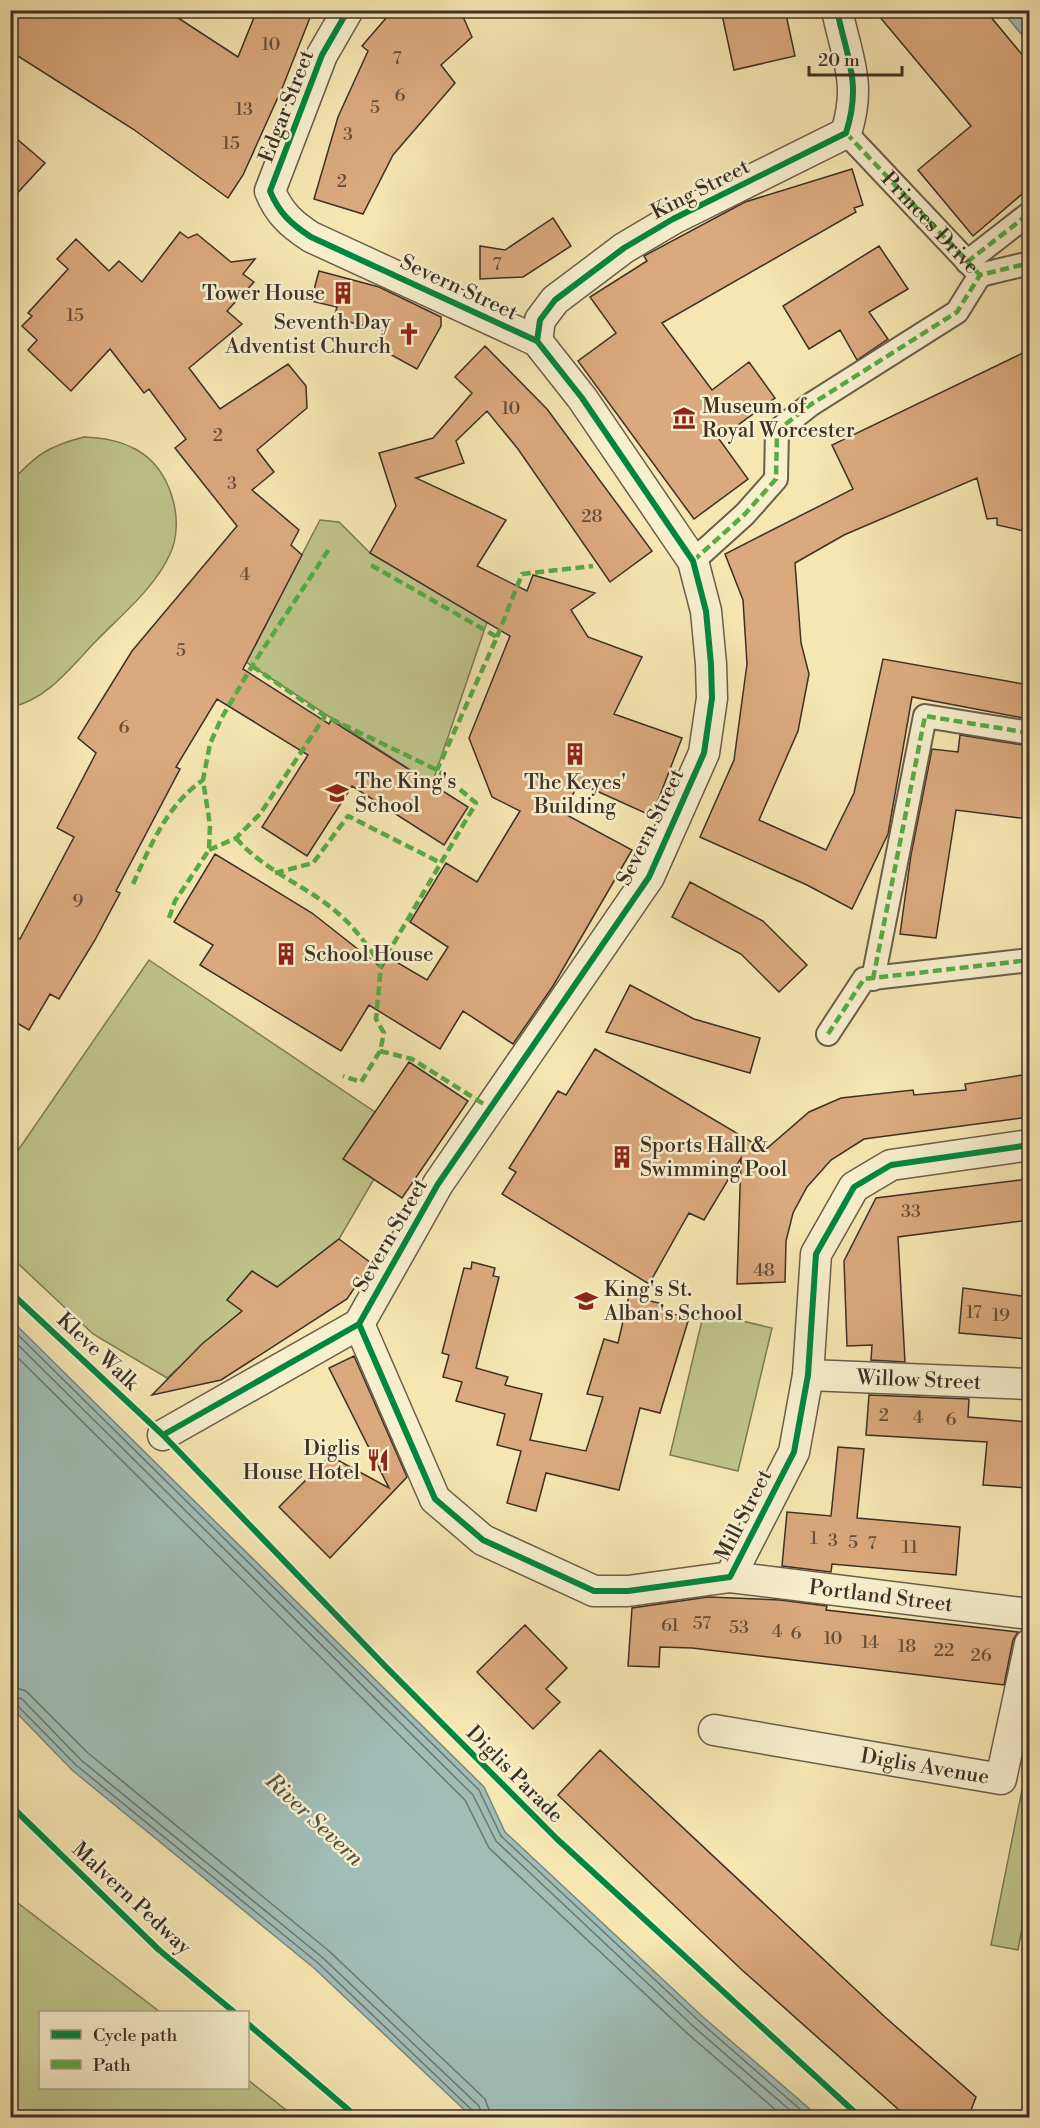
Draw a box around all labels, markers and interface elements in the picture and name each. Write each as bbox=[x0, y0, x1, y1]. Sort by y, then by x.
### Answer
house number: 10 bbox=[261, 33, 281, 56]
scale bar bbox=[809, 39, 902, 77]
street label: Edgar Street bbox=[254, 46, 320, 166]
house number: 7 bbox=[392, 47, 402, 70]
text: 20 m bbox=[818, 49, 860, 72]
house number: 6 bbox=[395, 84, 406, 107]
house number: 5 bbox=[370, 96, 380, 119]
house number: 13 bbox=[235, 98, 253, 121]
house number: 3 bbox=[343, 123, 353, 146]
house number: 15 bbox=[222, 132, 240, 155]
street label: King Street bbox=[647, 154, 755, 226]
street label: Princes Drive bbox=[875, 166, 984, 280]
house number: 2 bbox=[337, 170, 347, 193]
street label: Severn Street bbox=[396, 249, 522, 327]
house number: 7 bbox=[492, 253, 502, 276]
building icon: Tower House bbox=[330, 280, 356, 306]
place label: Tower House bbox=[202, 281, 325, 307]
house number: 15 bbox=[66, 304, 84, 327]
place label: Seventh Day Adventist Church bbox=[224, 310, 392, 360]
church icon: Seventh Day Adventist Church bbox=[396, 321, 422, 347]
place label: Museum of Royal Worcester bbox=[702, 394, 855, 444]
house number: 10 bbox=[501, 397, 521, 420]
museum icon: Museum of Royal Worcester bbox=[671, 405, 697, 431]
house number: 2 bbox=[213, 424, 223, 447]
house number: 3 bbox=[227, 472, 237, 495]
house number: 28 bbox=[581, 505, 603, 528]
house number: 4 bbox=[240, 563, 251, 586]
house number: 5 bbox=[176, 639, 186, 662]
house number: 6 bbox=[119, 716, 130, 739]
building icon: The Keyes' Building bbox=[562, 741, 588, 767]
street label: Severn Street bbox=[611, 764, 691, 890]
place label: The King's School bbox=[355, 769, 456, 819]
place label: The Keyes' Building bbox=[524, 770, 626, 820]
school or university icon: The King's School bbox=[324, 780, 350, 806]
house number: 9 bbox=[73, 890, 84, 913]
building icon: School House bbox=[273, 941, 299, 967]
place label: School House bbox=[304, 942, 434, 968]
place label: Sports Hall & Swimming Pool bbox=[640, 1133, 787, 1183]
building icon: Sports Hall & Swimming Pool bbox=[609, 1144, 635, 1170]
street label: Severn Street bbox=[348, 1174, 434, 1297]
house number: 33 bbox=[901, 1200, 921, 1223]
house number: 48 bbox=[753, 1259, 775, 1282]
place label: King's St. Alban's School bbox=[603, 1277, 743, 1327]
school or university icon: King's St. Alban's School bbox=[573, 1288, 599, 1314]
house number: 17 bbox=[966, 1301, 982, 1324]
house number: 19 bbox=[992, 1304, 1010, 1327]
street label: Kleve Walk bbox=[51, 1307, 144, 1397]
street label: Willow Street bbox=[855, 1365, 982, 1396]
house number: 2 bbox=[879, 1404, 889, 1427]
house number: 4 bbox=[913, 1406, 924, 1429]
house number: 6 bbox=[946, 1408, 957, 1431]
place label: Diglis House Hotel bbox=[243, 1436, 360, 1486]
restaurant icon: Diglis House Hotel bbox=[365, 1447, 391, 1473]
street label: Mill Street bbox=[710, 1465, 778, 1566]
house number: 1 bbox=[810, 1527, 818, 1550]
house number: 3 bbox=[828, 1529, 838, 1552]
house number: 5 bbox=[848, 1531, 858, 1554]
house number: 7 bbox=[867, 1532, 877, 1555]
house number: 11 bbox=[902, 1536, 918, 1559]
street label: Portland Street bbox=[807, 1575, 955, 1618]
house number: 57 bbox=[693, 1612, 711, 1635]
house number: 61 bbox=[661, 1614, 679, 1637]
house number: 53 bbox=[729, 1616, 749, 1639]
house number: 4 bbox=[772, 1620, 783, 1643]
house number: 6 bbox=[791, 1622, 802, 1645]
house number: 10 bbox=[823, 1627, 843, 1650]
house number: 14 bbox=[861, 1631, 879, 1654]
house number: 18 bbox=[898, 1635, 916, 1658]
house number: 22 bbox=[934, 1639, 954, 1662]
house number: 26 bbox=[970, 1644, 992, 1667]
street label: Diglis Parade bbox=[460, 1721, 568, 1829]
street label: Diglis Avenue bbox=[858, 1743, 991, 1791]
water label: River Severn bbox=[259, 1767, 369, 1873]
street label: Malvern Pedway bbox=[66, 1837, 197, 1961]
legend bbox=[39, 2011, 249, 2089]
text: Cycle path bbox=[93, 2024, 177, 2047]
text: Path bbox=[93, 2054, 131, 2077]

